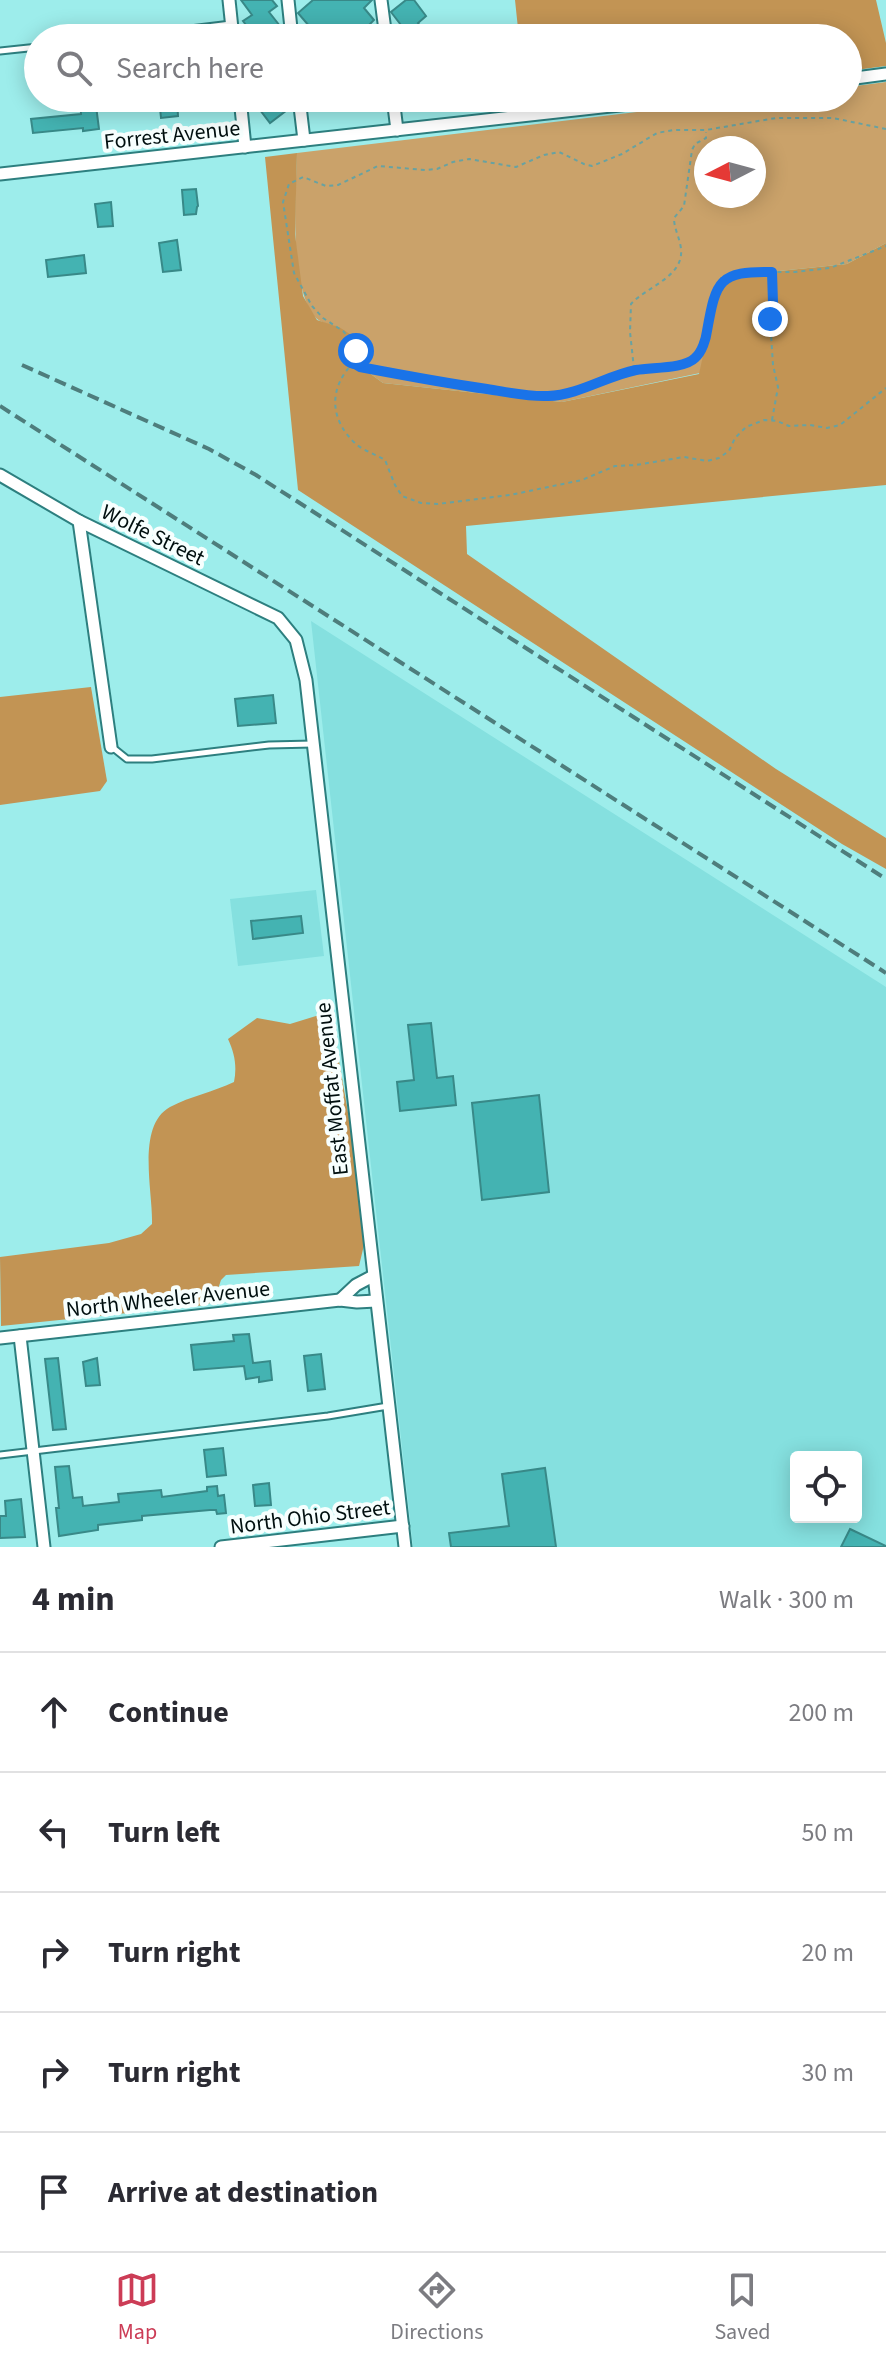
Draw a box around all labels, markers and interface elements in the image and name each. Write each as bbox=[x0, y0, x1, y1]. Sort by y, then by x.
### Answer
search box bbox=[24, 24, 862, 112]
icon: search bbox=[52, 46, 96, 90]
text: Search here bbox=[116, 47, 264, 90]
street label: Forrest Avenue bbox=[102, 112, 242, 158]
north arrow bbox=[694, 136, 766, 208]
route end bbox=[752, 301, 788, 337]
route start bbox=[338, 333, 374, 369]
street label: Wolfe Street bbox=[96, 496, 211, 574]
street label: East Moffat Avenue bbox=[307, 1001, 357, 1177]
street label: North Wheeler Avenue bbox=[64, 1272, 272, 1326]
map controls bbox=[790, 1451, 862, 1523]
button: locate bbox=[790, 1451, 862, 1523]
street label: North Ohio Street bbox=[228, 1491, 392, 1543]
text: 4 min bbox=[32, 1575, 115, 1624]
text: Walk · 300 m bbox=[719, 1581, 854, 1618]
icon: ahead bbox=[32, 1690, 76, 1734]
text: Continue bbox=[108, 1691, 229, 1734]
text: 200 m bbox=[788, 1694, 854, 1731]
icon: left bbox=[32, 1810, 76, 1854]
text: Turn left bbox=[108, 1811, 220, 1854]
text: 50 m bbox=[801, 1814, 854, 1851]
icon: right bbox=[32, 1930, 76, 1974]
text: Turn right bbox=[108, 1931, 240, 1974]
text: 20 m bbox=[801, 1934, 854, 1971]
icon: right bbox=[32, 2050, 76, 2094]
text: Turn right bbox=[108, 2051, 240, 2094]
text: 30 m bbox=[801, 2054, 854, 2091]
icon: arrive bbox=[32, 2170, 76, 2214]
text: Arrive at destination bbox=[108, 2171, 378, 2214]
tab: Map bbox=[115, 2268, 159, 2348]
tab: Directions bbox=[390, 2268, 483, 2348]
tab: Saved bbox=[714, 2268, 771, 2348]

